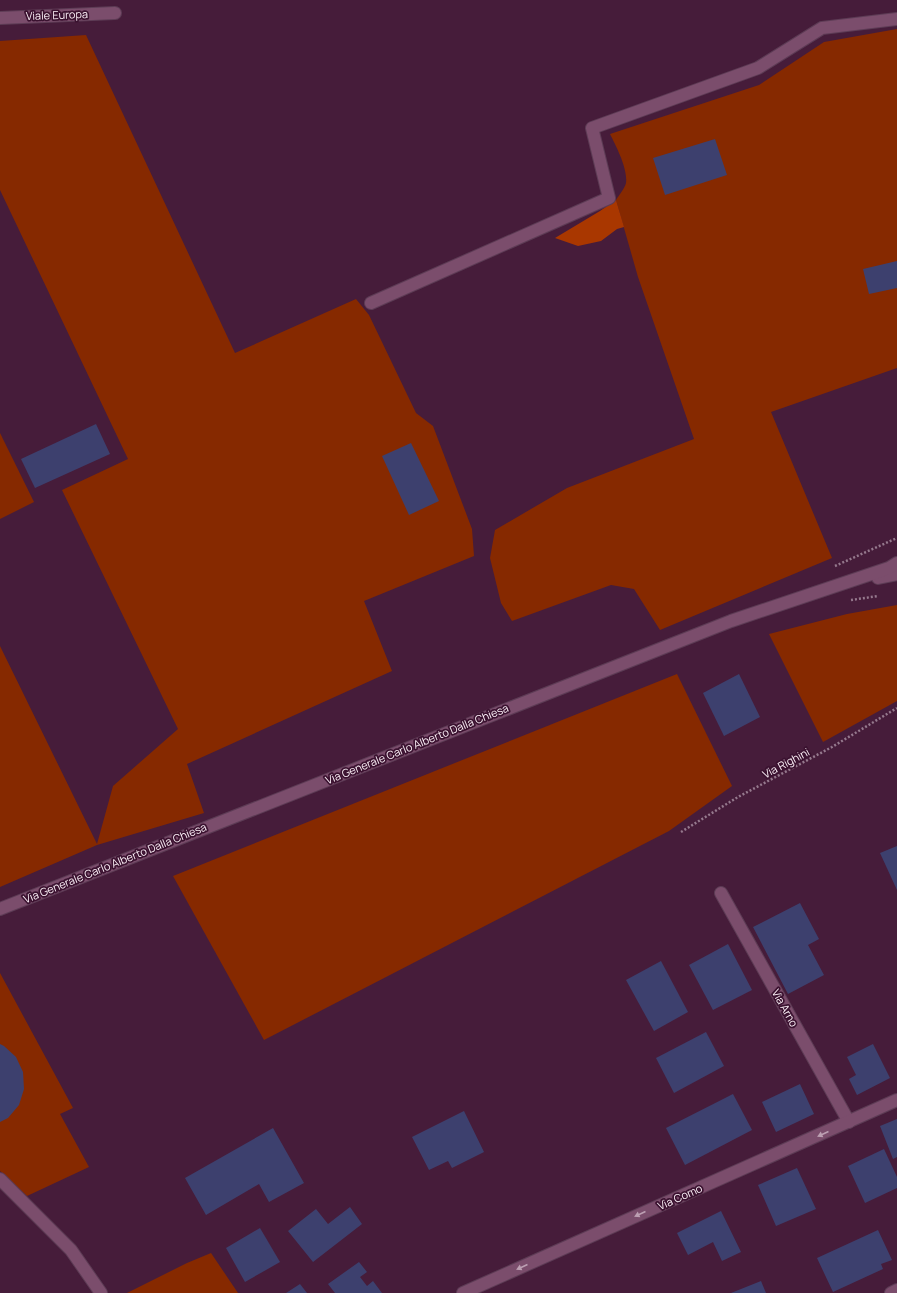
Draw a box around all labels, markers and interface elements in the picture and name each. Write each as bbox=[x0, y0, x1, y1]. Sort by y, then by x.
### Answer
street label: Viale Europa bbox=[26, 6, 88, 23]
street label: Via Generale Carlo Alberto Dalla Chiesa bbox=[323, 700, 511, 787]
street label: Via Righini bbox=[759, 744, 812, 781]
street label: Via Generale Carlo Alberto Dalla Chiesa bbox=[21, 819, 209, 906]
street label: Via Arno bbox=[769, 986, 802, 1030]
one-way arrow bbox=[817, 1131, 829, 1137]
street label: Via Como bbox=[655, 1180, 705, 1213]
one-way arrow bbox=[634, 1212, 646, 1218]
one-way arrow bbox=[516, 1264, 527, 1270]

